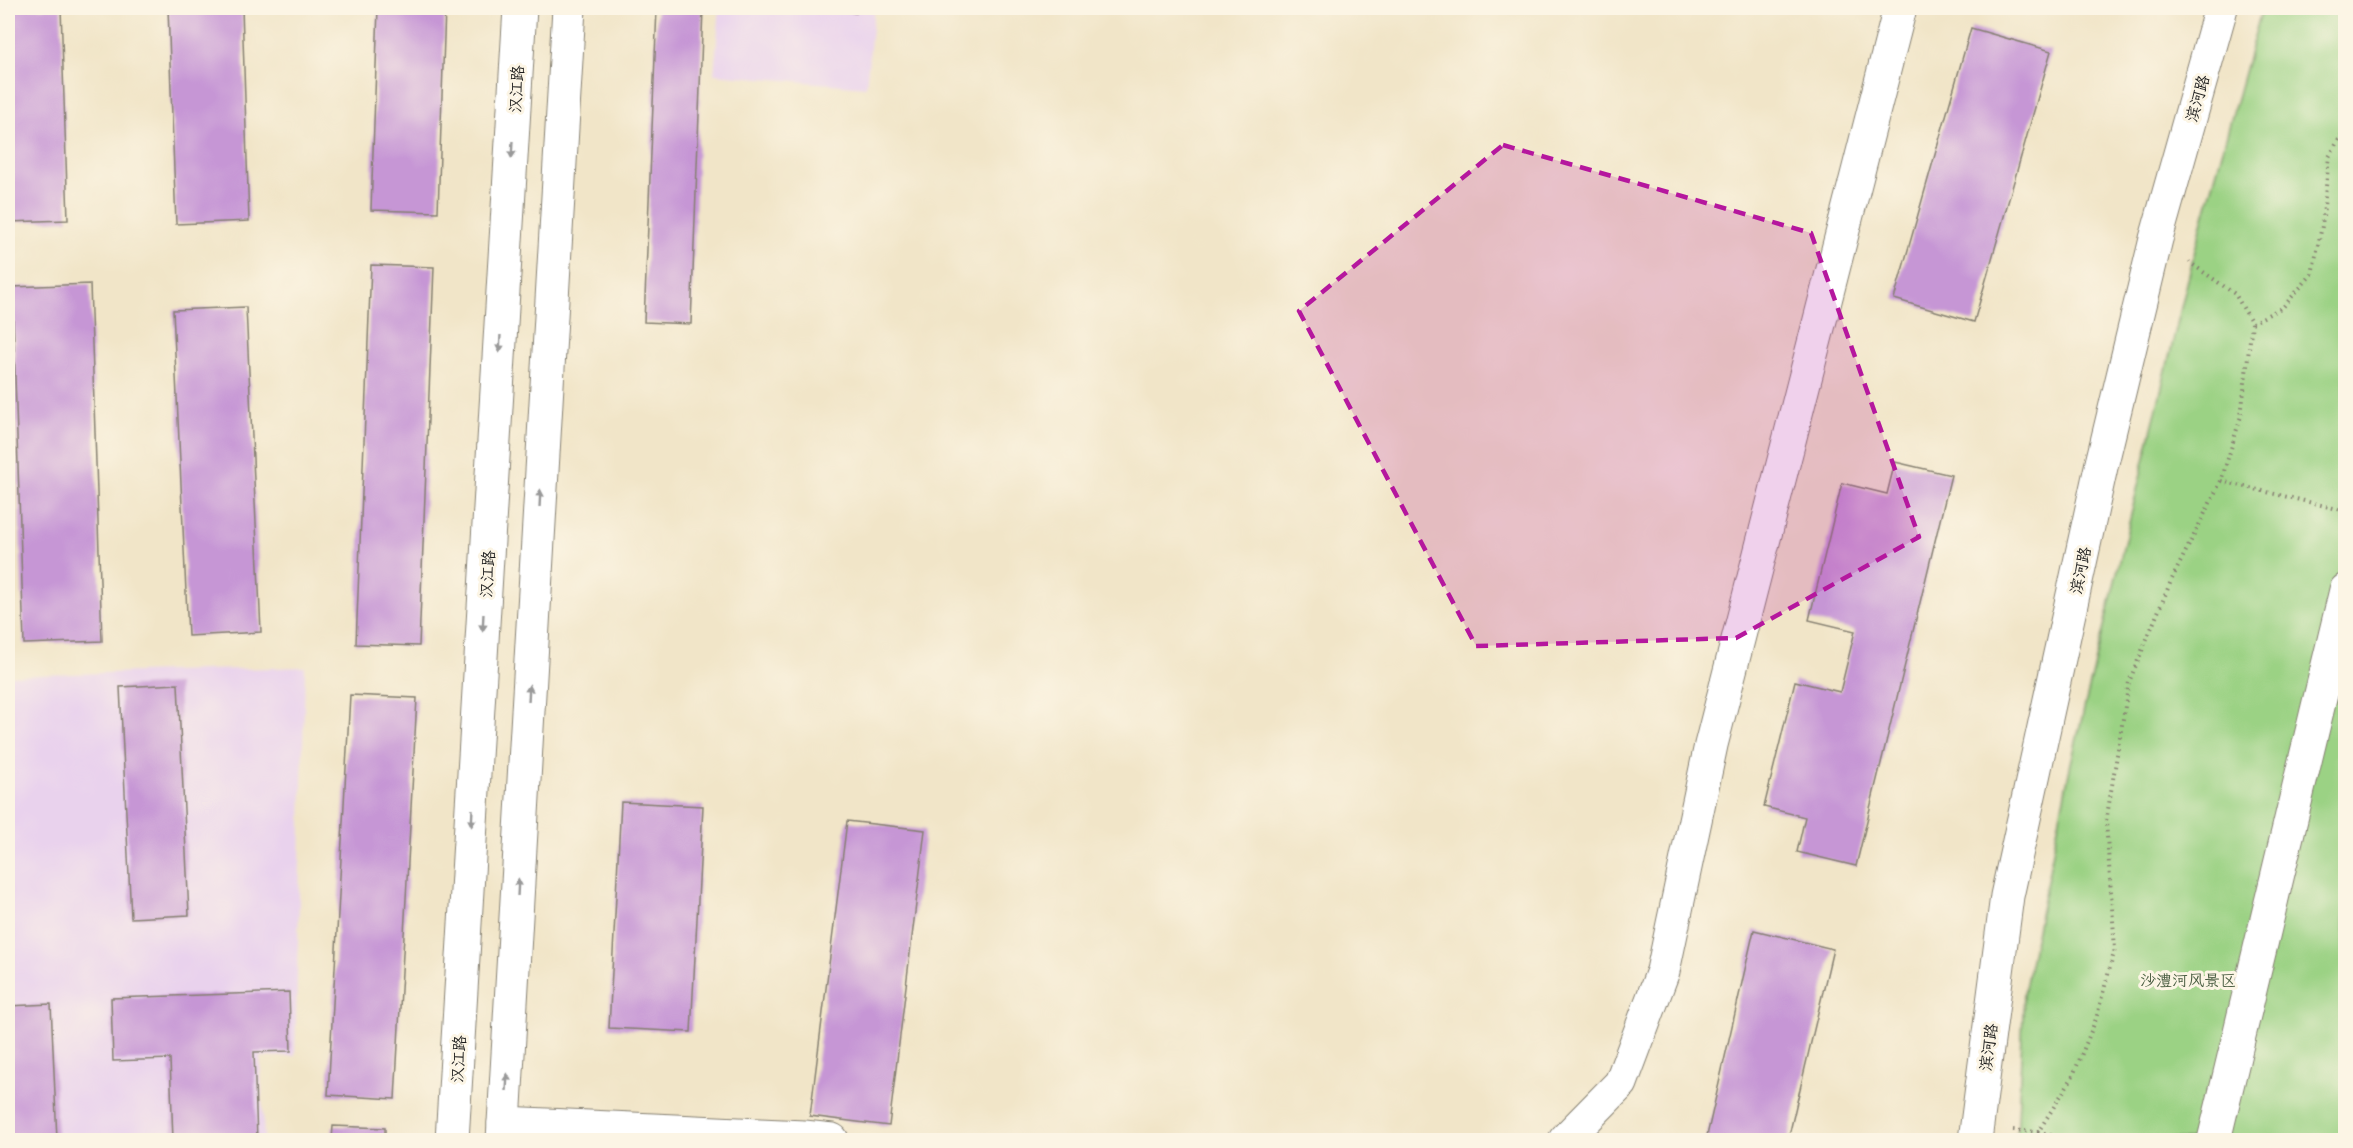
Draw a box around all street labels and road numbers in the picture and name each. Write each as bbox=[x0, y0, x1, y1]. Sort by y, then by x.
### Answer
street label: 汉江路 bbox=[502, 64, 528, 114]
street label: 滨河路 bbox=[2178, 72, 2214, 124]
street label: 滨河路 bbox=[2062, 544, 2096, 596]
street label: 汉江路 bbox=[473, 549, 499, 599]
street label: 滨河路 bbox=[1972, 1022, 2002, 1072]
street label: 汉江路 bbox=[444, 1034, 470, 1084]

